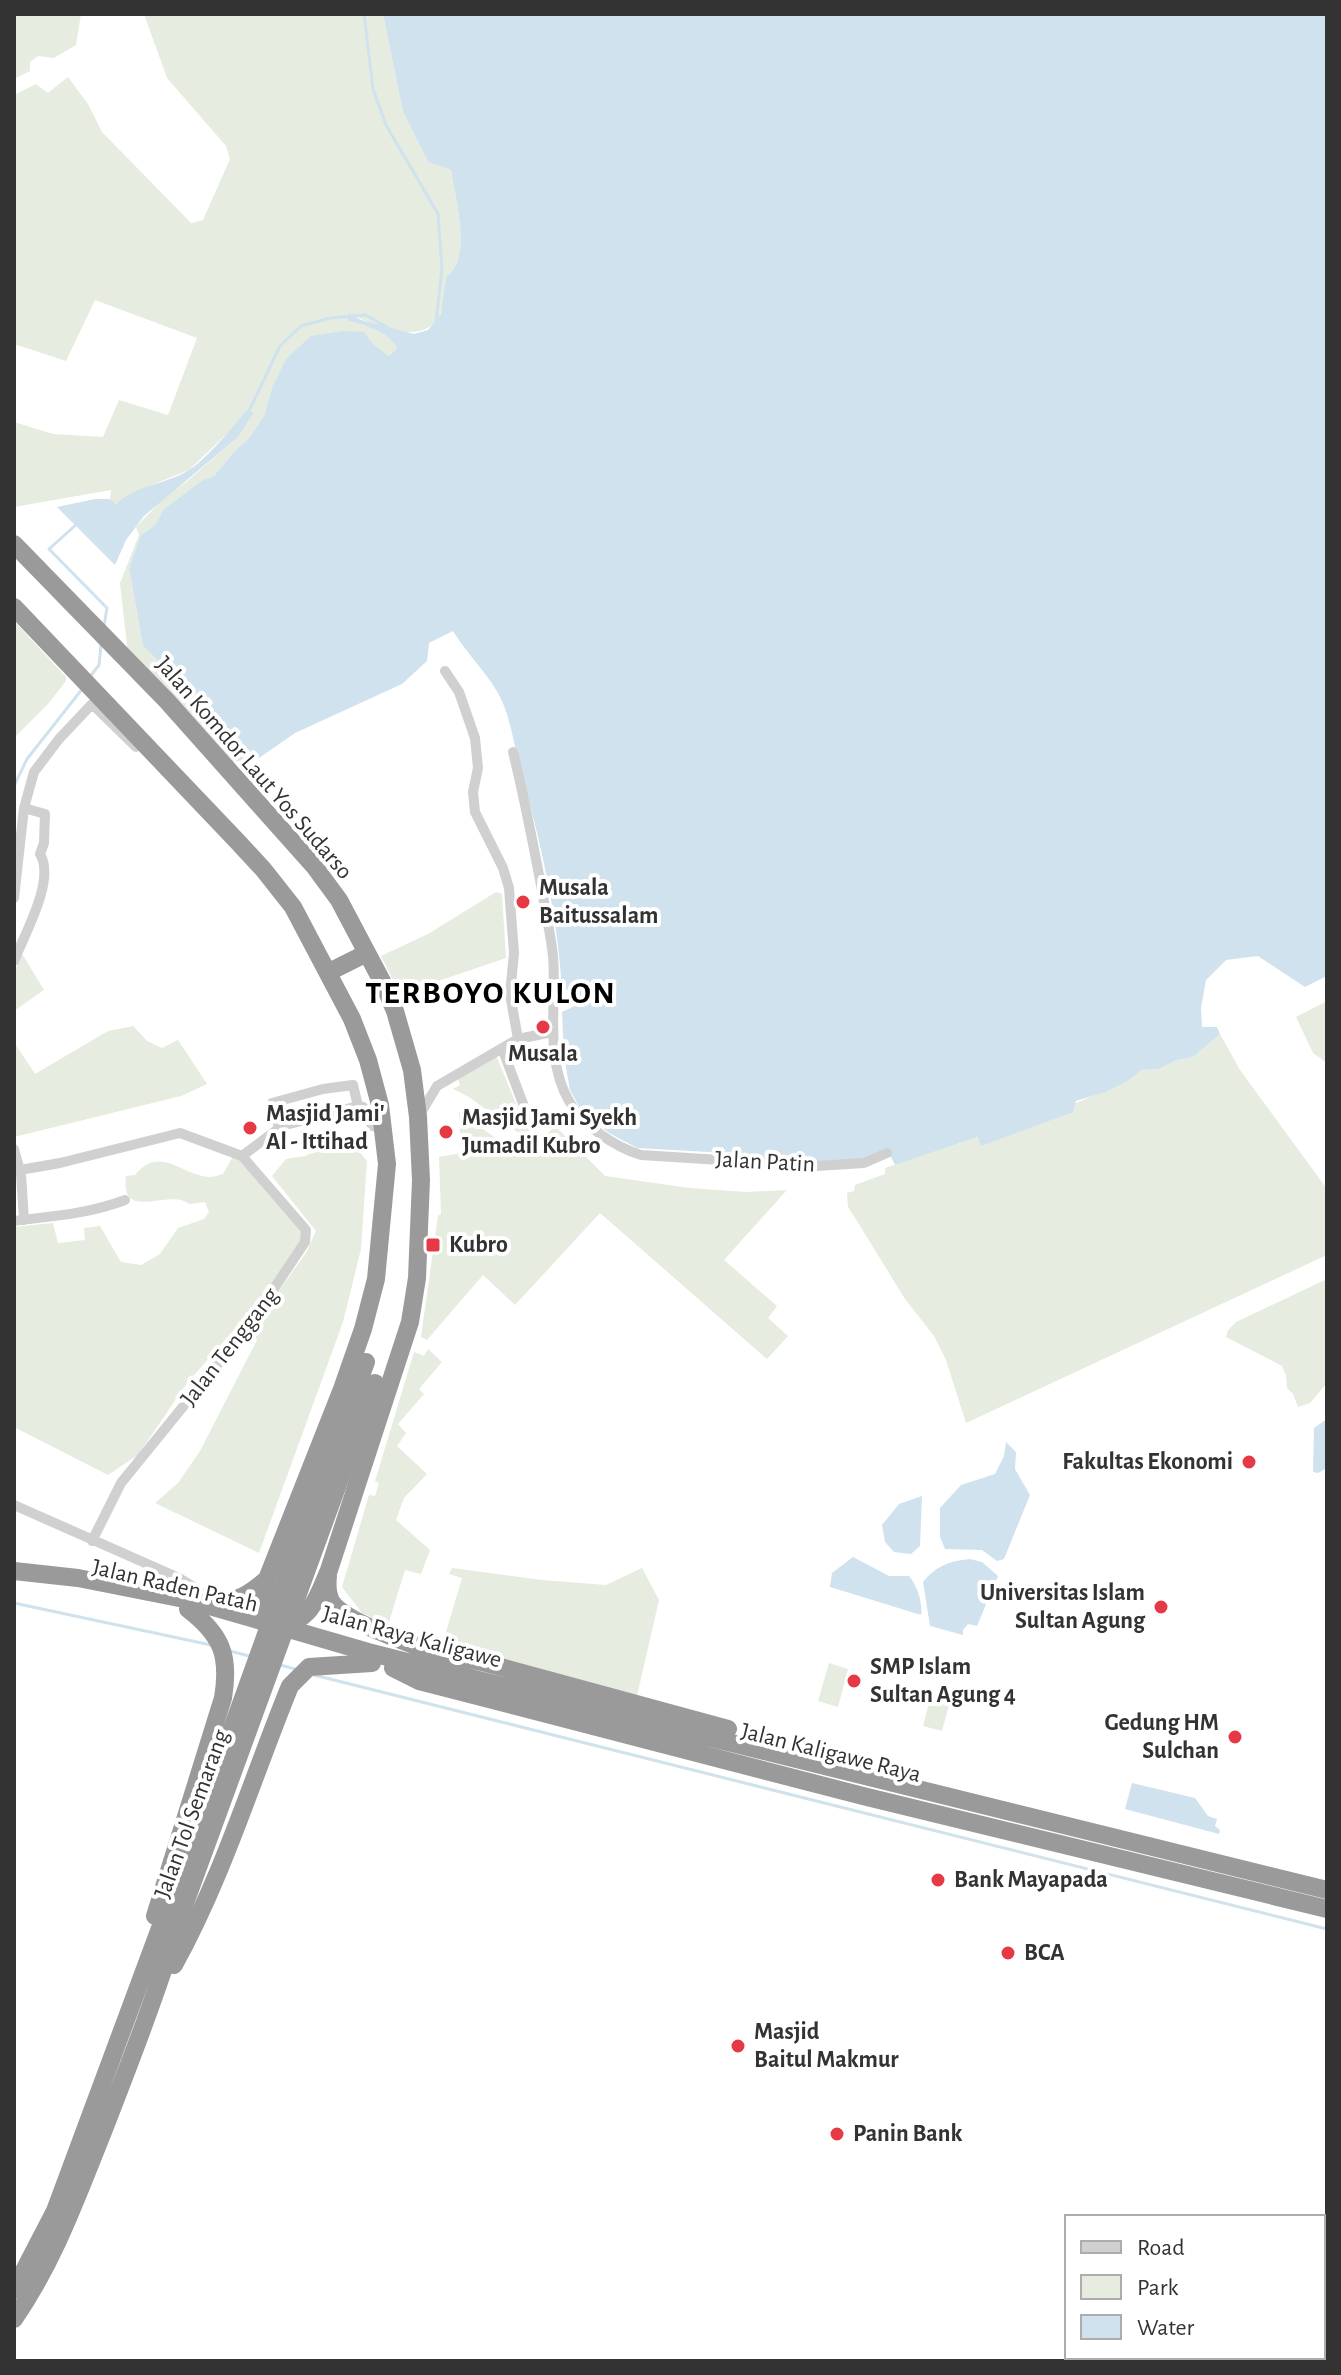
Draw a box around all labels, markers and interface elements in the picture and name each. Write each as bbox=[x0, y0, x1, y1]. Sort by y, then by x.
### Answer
street label: Jalan Komdor Laut Yos Sudarso bbox=[151, 652, 357, 884]
place label: Musala Baitussalam bbox=[539, 876, 658, 928]
marker: Musala Baitussalam bbox=[514, 893, 532, 911]
district label: TERBOYO KULON bbox=[365, 977, 617, 1009]
marker: Musala bbox=[534, 1018, 552, 1036]
place label: Musala bbox=[508, 1042, 578, 1066]
place label: Masjid Jami' Al - Ittihad bbox=[266, 1102, 385, 1154]
place label: Masjid Jami Syekh Jumadil Kubro bbox=[462, 1106, 637, 1158]
marker: Masjid Jami' Al - Ittihad bbox=[241, 1119, 259, 1137]
marker: Masjid Jami Syekh Jumadil Kubro bbox=[437, 1123, 455, 1141]
street label: Jalan Patin bbox=[714, 1147, 816, 1177]
place label: Kubro bbox=[449, 1233, 508, 1257]
marker: Kubro bbox=[424, 1236, 442, 1254]
street label: Jalan Tenggang bbox=[177, 1283, 284, 1411]
place label: Fakultas Ekonomi bbox=[1062, 1450, 1233, 1474]
marker: Fakultas Ekonomi bbox=[1240, 1453, 1258, 1471]
street label: Jalan Raden Patah bbox=[90, 1555, 260, 1617]
place label: Universitas Islam Sultan Agung bbox=[980, 1581, 1146, 1633]
marker: Universitas Islam Sultan Agung bbox=[1152, 1598, 1170, 1616]
street label: Jalan Raya Kaligawe bbox=[320, 1602, 504, 1672]
place label: SMP Islam Sultan Agung 4 bbox=[870, 1655, 1016, 1707]
marker: SMP Islam Sultan Agung 4 bbox=[845, 1672, 863, 1690]
place label: Gedung HM Sulchan bbox=[1105, 1711, 1219, 1763]
street label: Jalan Kaligawe Raya bbox=[739, 1719, 923, 1787]
street label: Jalan Tol Semarang bbox=[150, 1726, 234, 1901]
marker: Gedung HM Sulchan bbox=[1226, 1728, 1244, 1746]
place label: Bank Mayapada bbox=[954, 1868, 1108, 1892]
marker: Bank Mayapada bbox=[929, 1871, 947, 1889]
place label: BCA bbox=[1024, 1941, 1065, 1965]
marker: BCA bbox=[999, 1944, 1017, 1962]
place label: Masjid Baitul Makmur bbox=[754, 2020, 899, 2072]
marker: Masjid Baitul Makmur bbox=[729, 2037, 747, 2055]
place label: Panin Bank bbox=[853, 2122, 962, 2146]
marker: Panin Bank bbox=[828, 2125, 846, 2143]
legend bbox=[1065, 2215, 1325, 2359]
text: Road bbox=[1137, 2236, 1185, 2260]
text: Park bbox=[1137, 2276, 1178, 2300]
text: Water bbox=[1137, 2316, 1195, 2340]

